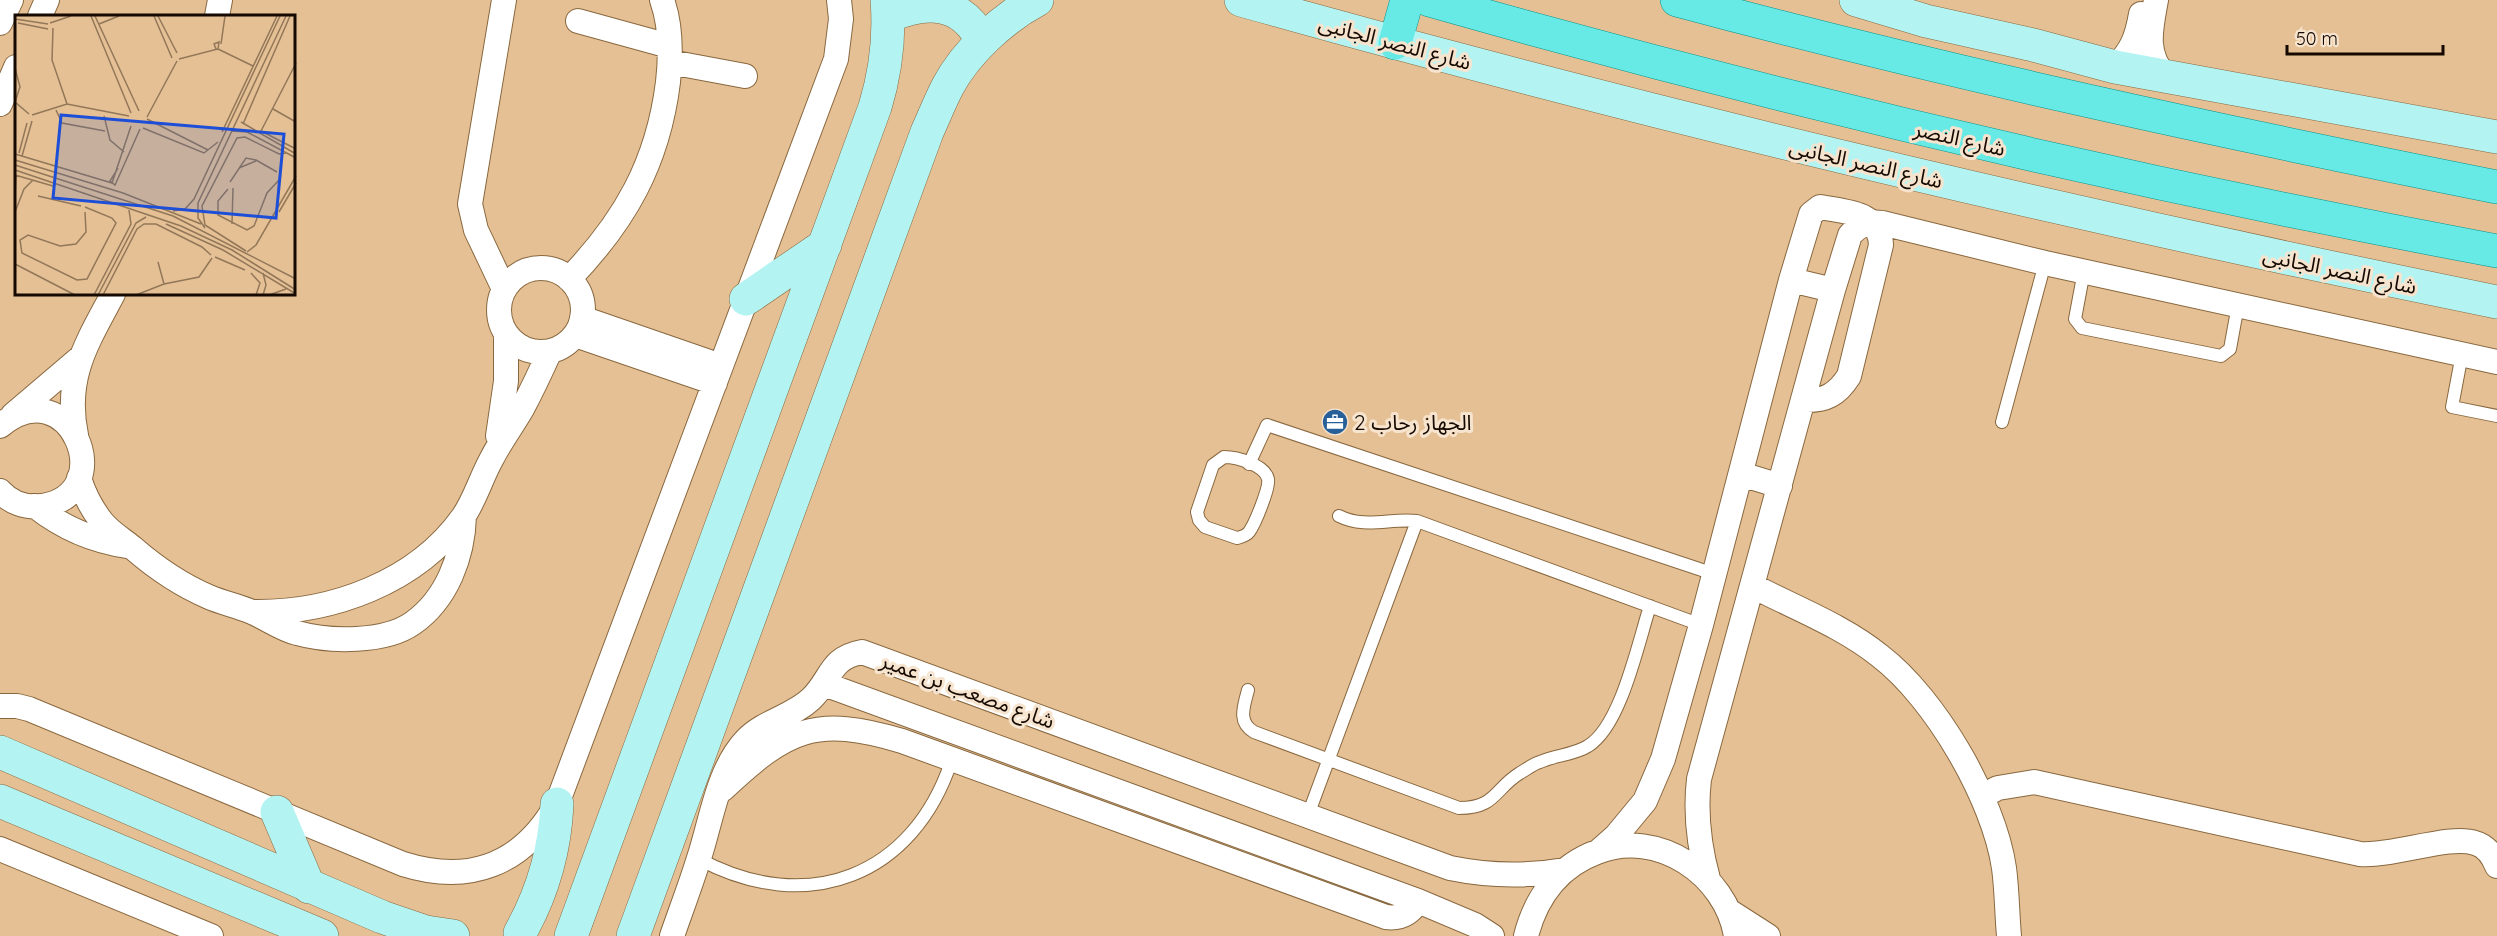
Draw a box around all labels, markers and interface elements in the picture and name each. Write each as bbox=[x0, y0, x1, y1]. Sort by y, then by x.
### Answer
street label: شارع النصر الجانبى bbox=[1315, 9, 1474, 78]
inset map bbox=[15, 15, 296, 296]
scale bar bbox=[2287, 18, 2443, 56]
text: 50 m bbox=[2296, 27, 2338, 50]
street label: شارع النصر bbox=[1910, 115, 2008, 164]
street label: شارع النصر الجانبى bbox=[1786, 133, 1945, 196]
street label: شارع النصر الجانبى bbox=[2260, 241, 2419, 302]
office icon: الجهاز رحاب 2 bbox=[1320, 407, 1350, 437]
place label: الجهاز رحاب 2 bbox=[1354, 409, 1472, 435]
street label: شارع مصعب بن عمير bbox=[876, 646, 1058, 736]

